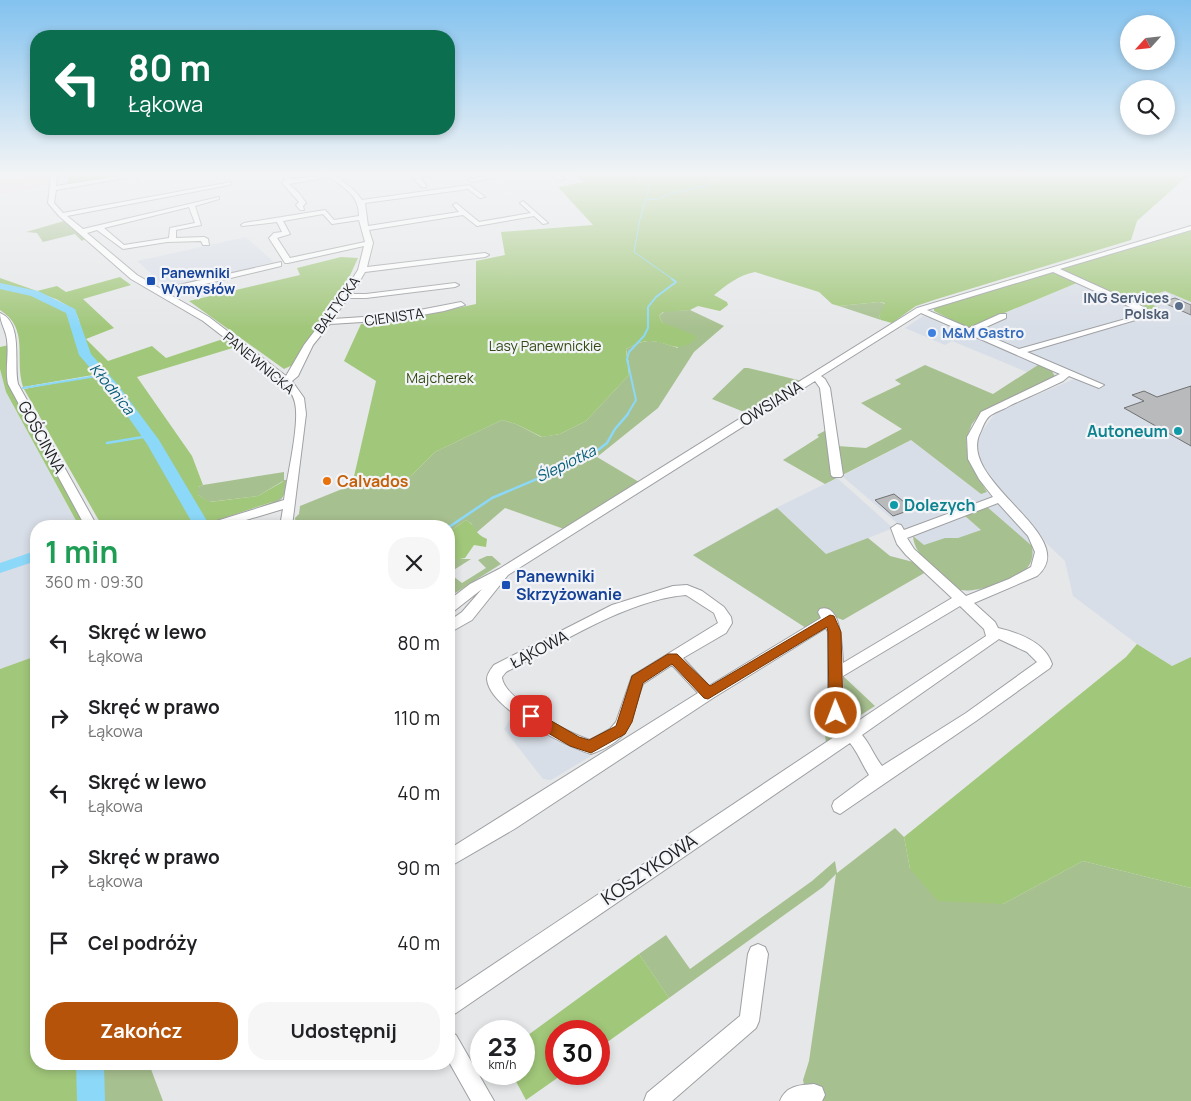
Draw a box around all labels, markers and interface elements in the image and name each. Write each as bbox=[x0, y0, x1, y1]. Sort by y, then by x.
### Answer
north arrow bbox=[1120, 15, 1175, 70]
map controls bbox=[1120, 15, 1175, 135]
text: 80 m bbox=[128, 44, 211, 92]
icon: left bbox=[45, 50, 110, 115]
button: search bbox=[1120, 80, 1175, 135]
text: Łąkowa bbox=[128, 89, 203, 119]
place label: Panewniki Wymysłów bbox=[161, 263, 235, 298]
street label: BAŁTYCKA bbox=[309, 272, 364, 337]
marker: Panewniki Wymysłów bbox=[145, 275, 157, 287]
place label: ING Services Polska bbox=[1083, 288, 1169, 323]
marker: ING Services Polska bbox=[1173, 300, 1185, 312]
street label: CIENISTA bbox=[363, 303, 425, 330]
place label: M&M Gastro bbox=[942, 323, 1024, 342]
street label: PANEWNICKA bbox=[220, 327, 299, 398]
marker: M&M Gastro bbox=[926, 327, 938, 339]
park label: Lasy Panewnickie bbox=[489, 336, 601, 355]
water label: Kłodnica bbox=[85, 359, 140, 419]
park label: Majcherek bbox=[406, 368, 475, 387]
street label: OWSIANA bbox=[735, 375, 807, 431]
street label: GOŚCINNA bbox=[13, 397, 71, 477]
place label: Autoneum bbox=[1087, 420, 1168, 442]
marker: Autoneum bbox=[1172, 425, 1184, 437]
water label: Ślepiotka bbox=[532, 440, 600, 487]
place label: Calvados bbox=[337, 470, 409, 492]
marker: Calvados bbox=[321, 475, 333, 487]
place label: Dolezych bbox=[904, 494, 975, 516]
marker: Dolezych bbox=[888, 499, 900, 511]
text: 1 min bbox=[45, 531, 118, 572]
button: close bbox=[388, 537, 440, 589]
place label: Panewniki Skrzyżowanie bbox=[516, 565, 622, 605]
text: 360 m · 09:30 bbox=[45, 571, 143, 593]
marker: Panewniki Skrzyżowanie bbox=[500, 579, 512, 591]
text: Skręć w lewo bbox=[88, 619, 207, 645]
street label: ŁĄKOWA bbox=[506, 625, 572, 673]
icon: left bbox=[45, 629, 73, 657]
text: 80 m bbox=[397, 630, 440, 656]
text: Łąkowa bbox=[88, 645, 143, 667]
position arrow bbox=[809, 686, 861, 738]
text: Skręć w prawo bbox=[88, 694, 220, 720]
pin bbox=[510, 695, 552, 737]
icon: arrive bbox=[517, 702, 545, 730]
icon: right bbox=[45, 704, 73, 732]
text: 110 m bbox=[394, 705, 440, 731]
text: Łąkowa bbox=[88, 720, 143, 742]
text: Skręć w lewo bbox=[88, 769, 207, 795]
icon: left bbox=[45, 779, 73, 807]
text: 40 m bbox=[397, 780, 440, 806]
text: Łąkowa bbox=[88, 795, 143, 817]
street label: KOSZYKOWA bbox=[596, 827, 702, 911]
text: Skręć w prawo bbox=[88, 844, 220, 870]
icon: right bbox=[45, 854, 73, 882]
text: 90 m bbox=[397, 855, 440, 881]
text: Łąkowa bbox=[88, 870, 143, 892]
icon: arrive bbox=[45, 929, 73, 957]
text: Cel podróży bbox=[88, 930, 197, 956]
text: 40 m bbox=[397, 930, 440, 956]
button: Zakończ bbox=[45, 1002, 238, 1060]
button: Udostępnij bbox=[248, 1002, 440, 1060]
speed limit sign: 30 bbox=[545, 1020, 610, 1085]
text: 23 bbox=[488, 1029, 517, 1064]
text: km/h bbox=[489, 1056, 516, 1073]

